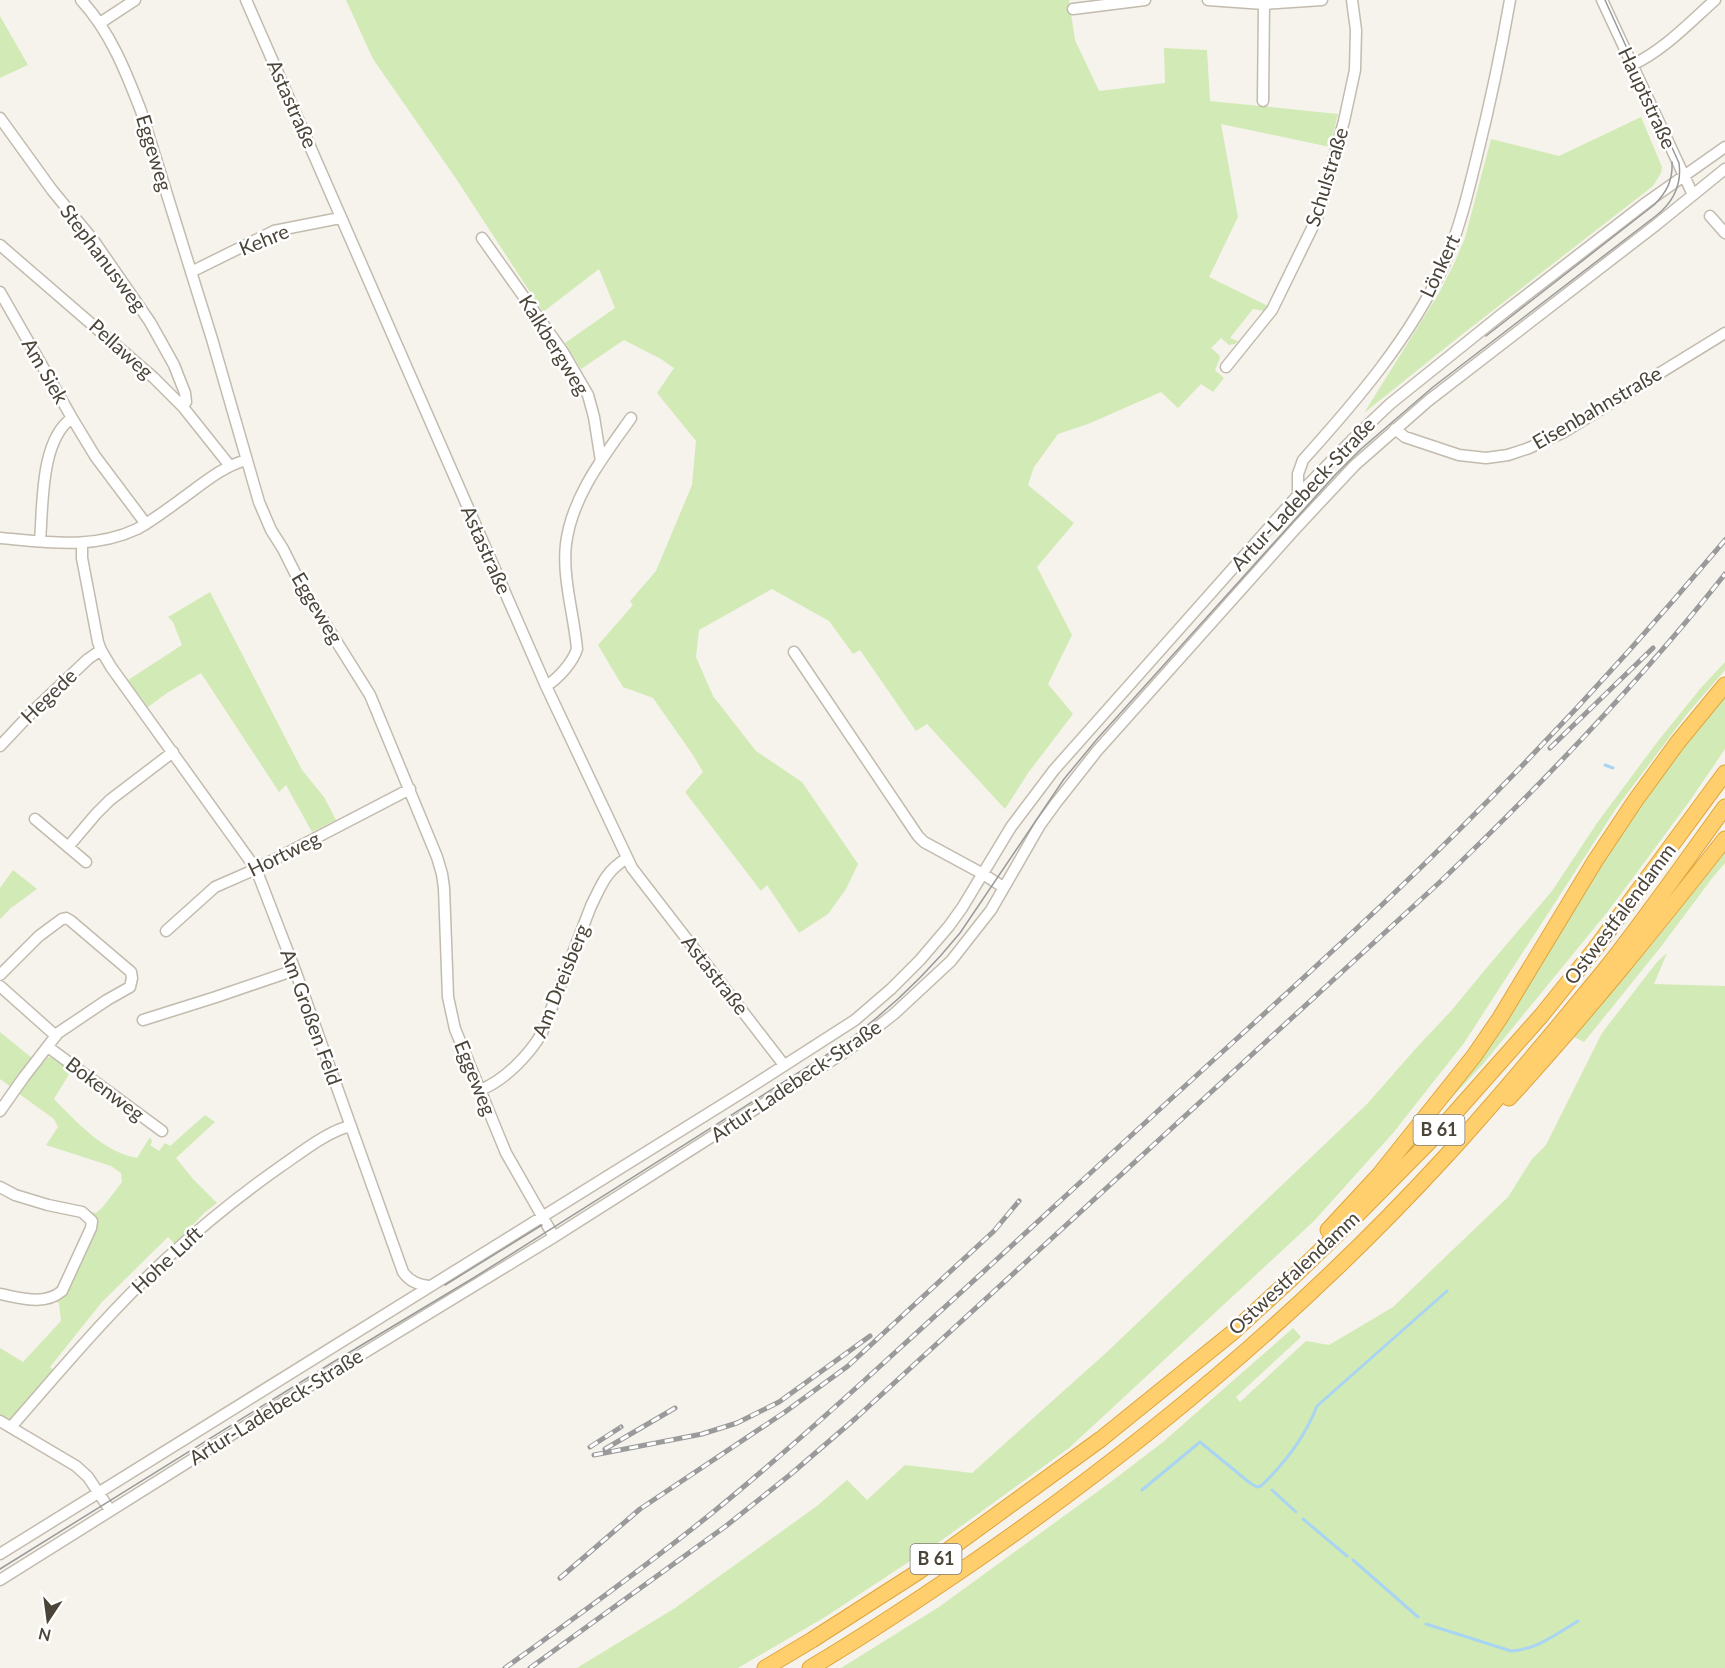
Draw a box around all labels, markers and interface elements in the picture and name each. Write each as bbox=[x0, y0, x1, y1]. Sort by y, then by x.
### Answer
street label: Hauptstraße bbox=[1614, 43, 1682, 152]
street label: Astastraße bbox=[263, 56, 323, 152]
street label: Eggeweg bbox=[132, 111, 178, 194]
street label: Schulstraße bbox=[1300, 124, 1352, 229]
street label: Stephanusweg bbox=[56, 199, 152, 316]
street label: Kehre bbox=[235, 218, 292, 260]
street label: Lönkert bbox=[1414, 230, 1464, 301]
street label: Kalkbergweg bbox=[515, 290, 595, 399]
street label: Pellaweg bbox=[85, 313, 159, 383]
street label: Am Siek bbox=[18, 334, 75, 408]
street label: Eisenbahnstraße bbox=[1528, 360, 1665, 454]
street label: Artur-Ladebeck-Straße bbox=[1225, 412, 1379, 575]
street label: Astastraße bbox=[457, 502, 517, 598]
street label: Eggeweg bbox=[287, 568, 348, 647]
street label: Hegede bbox=[15, 663, 81, 728]
street label: Hortweg bbox=[244, 825, 324, 881]
street label: Ostwestfalendamm bbox=[1558, 838, 1680, 989]
street label: Am Dreisberg bbox=[526, 920, 594, 1041]
street label: Astastraße bbox=[677, 930, 754, 1019]
street label: Am Großen Feld bbox=[276, 945, 348, 1088]
street label: Artur-Ladebeck-Straße bbox=[706, 1014, 885, 1146]
street label: Eggeweg bbox=[450, 1037, 502, 1119]
street label: Bokenweg bbox=[62, 1051, 150, 1125]
road number: B 61 bbox=[1414, 1115, 1464, 1145]
street label: Ostwestfalendamm bbox=[1223, 1205, 1364, 1339]
street label: Hohe Luft bbox=[126, 1220, 207, 1298]
street label: Artur-Ladebeck-Straße bbox=[184, 1343, 367, 1469]
road number: B 61 bbox=[910, 1544, 962, 1574]
north arrow bbox=[18, 1590, 78, 1650]
text: N bbox=[36, 1624, 53, 1646]

